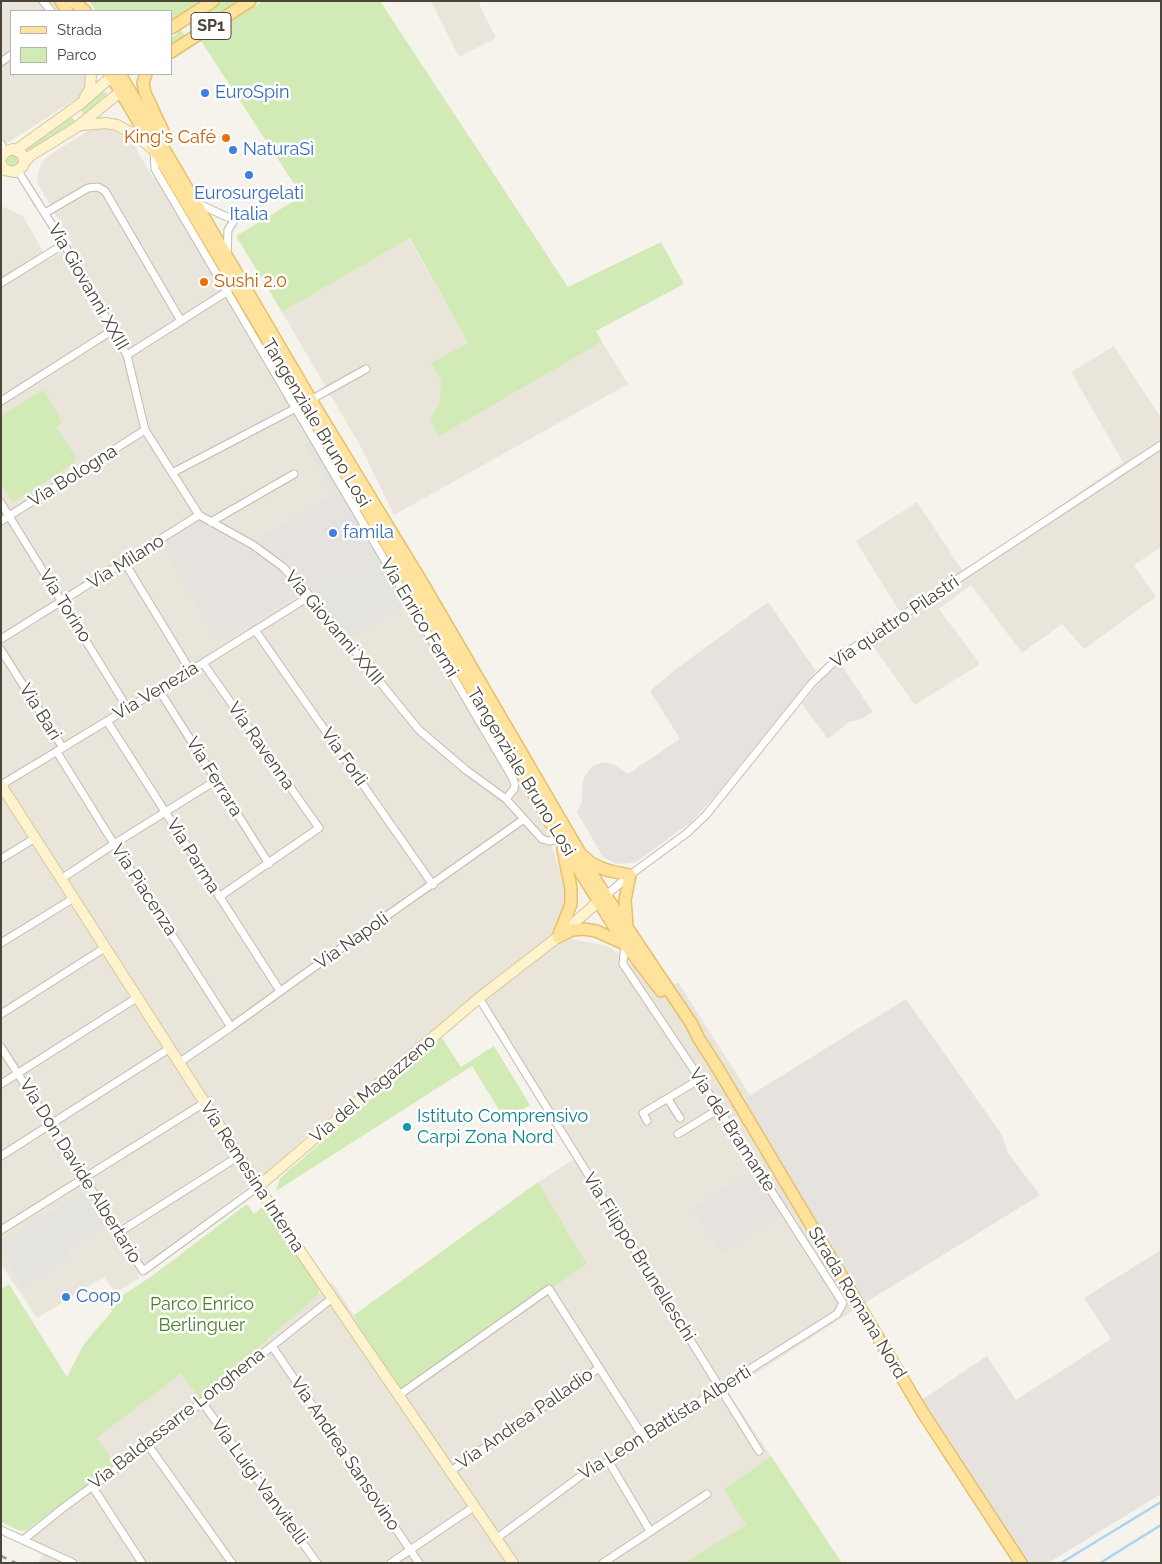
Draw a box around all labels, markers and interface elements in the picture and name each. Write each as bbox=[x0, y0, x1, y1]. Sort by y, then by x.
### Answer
legend bbox=[10, 10, 172, 75]
road number: SP1 bbox=[191, 12, 231, 40]
text: Strada bbox=[57, 21, 102, 39]
text: Parco bbox=[57, 46, 97, 64]
place label: EuroSpin bbox=[215, 82, 290, 104]
marker: EuroSpin bbox=[199, 87, 211, 99]
place label: King's Café bbox=[124, 127, 216, 149]
marker: King's Café bbox=[220, 132, 232, 144]
place label: NaturaSì bbox=[243, 139, 314, 161]
marker: NaturaSì bbox=[227, 144, 239, 156]
marker: Eurosurgelati Italia bbox=[243, 169, 255, 181]
place label: Eurosurgelati Italia bbox=[194, 183, 304, 225]
street label: Via Giovanni XXIII bbox=[43, 220, 133, 354]
place label: Sushi 2.0 bbox=[214, 271, 287, 293]
marker: Sushi 2.0 bbox=[198, 276, 210, 288]
street label: Tangenziale Bruno Losi bbox=[257, 335, 375, 511]
street label: Via Bologna bbox=[25, 440, 121, 512]
place label: famila bbox=[343, 522, 394, 544]
marker: famila bbox=[327, 527, 339, 539]
street label: Via Milano bbox=[84, 530, 168, 594]
street label: Via Enrico Fermi bbox=[375, 555, 463, 681]
street label: Via Torino bbox=[34, 566, 96, 646]
street label: Via Giovanni XXIII bbox=[280, 566, 388, 690]
street label: Via quattro Pilastri bbox=[827, 571, 963, 673]
street label: Via Venezia bbox=[109, 657, 203, 725]
street label: Via Bari bbox=[14, 680, 66, 744]
street label: Tangenziale Bruno Losi bbox=[462, 684, 580, 860]
street label: Via Ravenna bbox=[223, 698, 299, 794]
street label: Via Forlì bbox=[316, 724, 372, 790]
street label: Via Ferrara bbox=[181, 733, 247, 821]
street label: Via Parma bbox=[162, 815, 224, 897]
street label: Via Piacenza bbox=[106, 840, 182, 940]
street label: Via Napoli bbox=[311, 908, 393, 974]
street label: Via del Magazzeno bbox=[306, 1030, 440, 1148]
street label: Via del Bramante bbox=[684, 1064, 780, 1196]
street label: Via Don Davide Albertario bbox=[14, 1075, 146, 1267]
street label: Via Remesina Interna bbox=[195, 1098, 309, 1256]
place label: Istituto Comprensivo Carpi Zona Nord bbox=[417, 1106, 588, 1148]
marker: Istituto Comprensivo Carpi Zona Nord bbox=[401, 1121, 413, 1133]
street label: Via Filippo Brunelleschi bbox=[578, 1169, 700, 1345]
street label: Strada Romana Nord bbox=[803, 1223, 911, 1383]
place label: Coop bbox=[76, 1286, 121, 1308]
marker: Coop bbox=[60, 1291, 72, 1303]
park label: Parco Enrico Berlinguer bbox=[150, 1294, 254, 1336]
street label: Via Baldassarre Longhena bbox=[85, 1344, 269, 1494]
street label: Via Leon Battista Alberti bbox=[575, 1361, 755, 1485]
street label: Via Andrea Palladio bbox=[453, 1364, 597, 1474]
street label: Via Andrea Sansovino bbox=[286, 1373, 404, 1535]
street label: Via Luigi Vanvitelli bbox=[206, 1415, 312, 1549]

